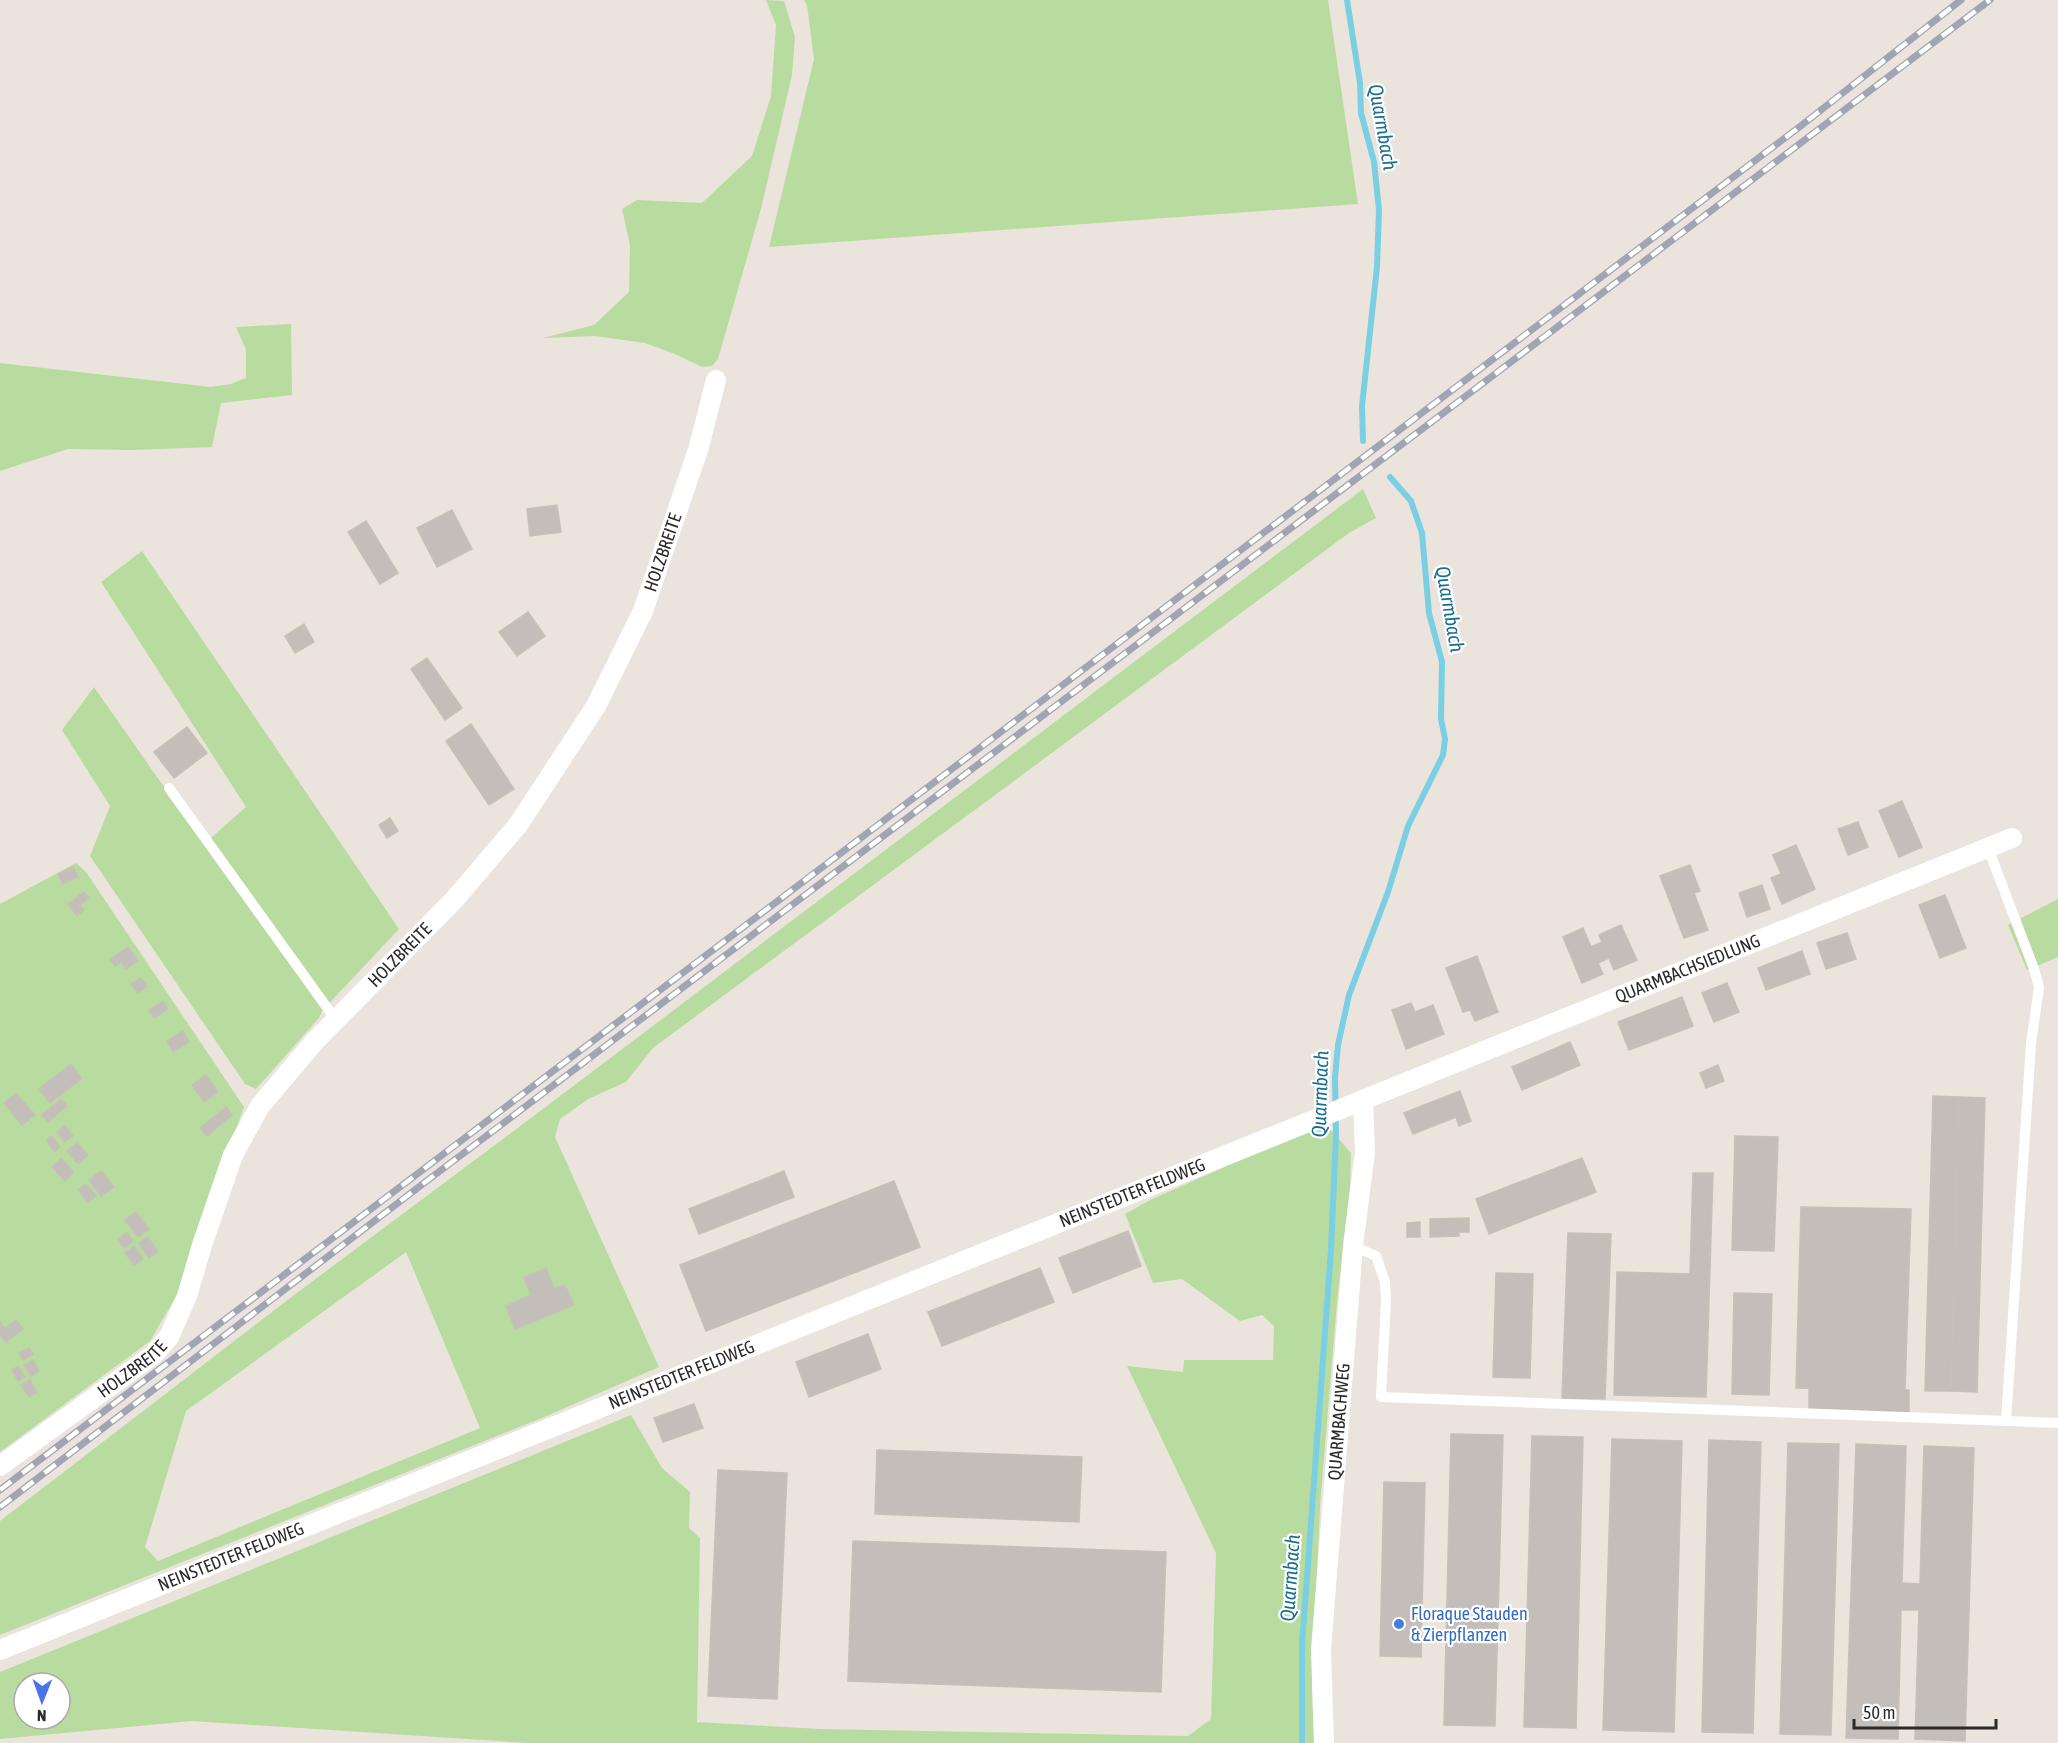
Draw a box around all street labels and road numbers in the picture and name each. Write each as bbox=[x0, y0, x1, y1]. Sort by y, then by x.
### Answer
street label: HOLZBREITE bbox=[639, 510, 686, 594]
street label: HOLZBREITE bbox=[363, 918, 436, 991]
street label: QUARMBACHSIEDLUNG bbox=[1612, 930, 1763, 1007]
street label: NEINSTEDTER FELDWEG bbox=[1056, 1154, 1208, 1231]
street label: HOLZBREITE bbox=[93, 1336, 171, 1402]
street label: NEINSTEDTER FELDWEG bbox=[605, 1336, 757, 1413]
street label: QUARMBACHWEG bbox=[1323, 1362, 1354, 1481]
street label: NEINSTEDTER FELDWEG bbox=[155, 1518, 307, 1595]

